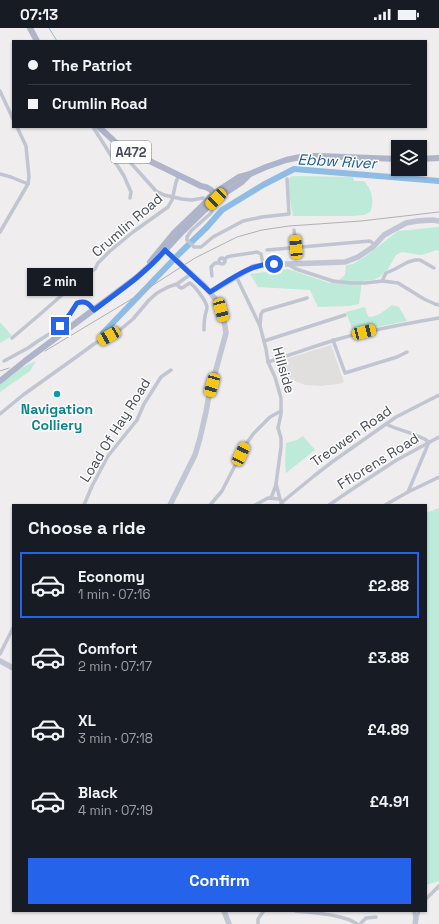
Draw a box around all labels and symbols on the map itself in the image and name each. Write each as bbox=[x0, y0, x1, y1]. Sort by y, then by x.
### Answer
road number: A472 bbox=[111, 141, 151, 163]
water label: Ebbw River bbox=[297, 149, 378, 173]
car bbox=[203, 186, 229, 212]
street label: Crumlin Road bbox=[88, 189, 166, 261]
car bbox=[289, 235, 303, 259]
route start bbox=[265, 255, 283, 273]
callout: 2 min bbox=[27, 268, 93, 296]
car bbox=[212, 297, 230, 323]
route end bbox=[51, 317, 69, 335]
car bbox=[351, 323, 377, 341]
car bbox=[96, 325, 122, 347]
street label: Hillside bbox=[269, 345, 299, 395]
car bbox=[203, 372, 221, 398]
street label: Load Of Hay Road bbox=[76, 375, 154, 485]
marker: Navigation Colliery bbox=[52, 389, 62, 399]
place label: Navigation Colliery bbox=[21, 400, 93, 434]
street label: Treowen Road bbox=[307, 401, 395, 471]
street label: Fflorens Road bbox=[334, 429, 422, 493]
car bbox=[230, 441, 252, 467]

